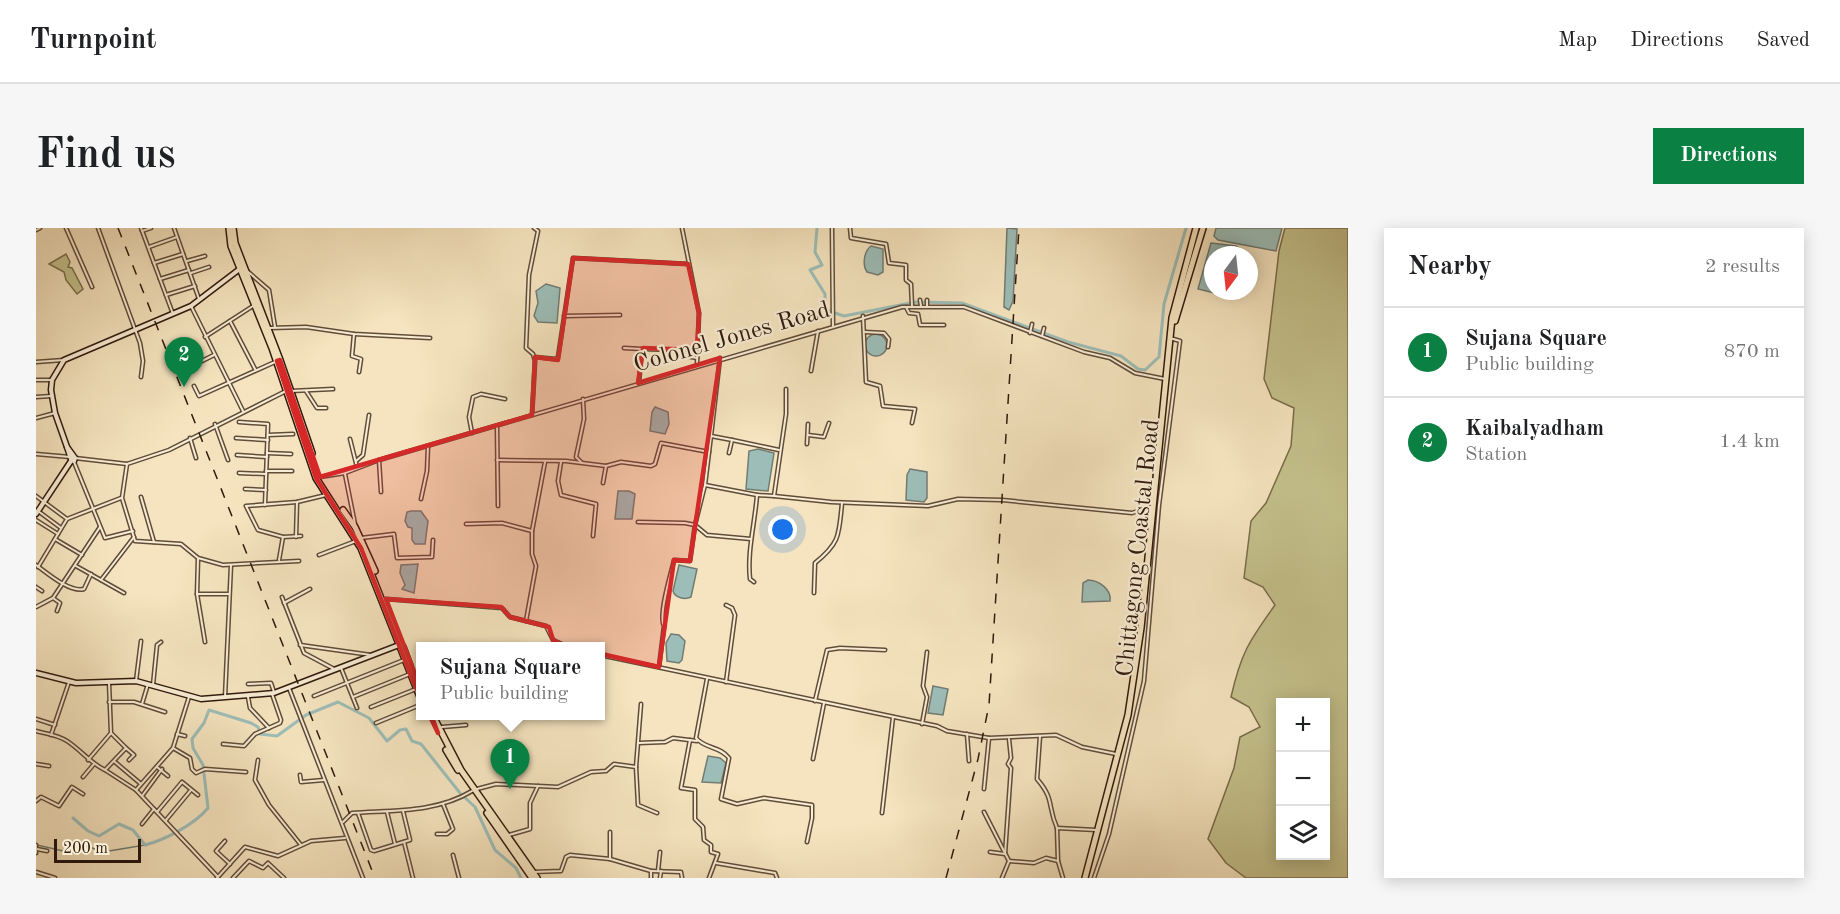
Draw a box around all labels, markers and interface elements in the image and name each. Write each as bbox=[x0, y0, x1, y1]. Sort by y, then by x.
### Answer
text: Turnpoint bbox=[30, 27, 157, 55]
text: Map bbox=[1558, 30, 1597, 51]
text: Directions bbox=[1630, 30, 1724, 51]
text: Saved bbox=[1757, 30, 1810, 51]
button: Directions bbox=[1653, 128, 1804, 184]
text: Find us bbox=[36, 135, 175, 177]
north arrow bbox=[1204, 246, 1258, 300]
text: Nearby bbox=[1408, 254, 1492, 280]
text: 2 results bbox=[1705, 257, 1780, 277]
street label: Colonel Jones Road bbox=[631, 298, 833, 378]
text: Sujana Square bbox=[1465, 328, 1607, 350]
pin: 2 bbox=[164, 338, 204, 387]
text: 1 bbox=[1422, 342, 1433, 362]
text: 870 m bbox=[1724, 342, 1780, 362]
text: Public building bbox=[1465, 355, 1594, 375]
street label: Chittagong Coastal Road bbox=[1114, 418, 1164, 678]
text: Kaibalyadham bbox=[1465, 418, 1604, 440]
text: 2 bbox=[1422, 432, 1433, 452]
text: 1.4 km bbox=[1719, 432, 1780, 452]
text: Station bbox=[1465, 445, 1527, 465]
your location bbox=[768, 515, 797, 544]
popup bbox=[416, 642, 605, 720]
text: Sujana Square bbox=[440, 657, 581, 679]
text: Public building bbox=[440, 684, 568, 704]
map controls bbox=[1276, 698, 1330, 860]
button: + bbox=[1276, 698, 1330, 752]
pin: 1 bbox=[490, 740, 530, 789]
button: − bbox=[1276, 752, 1330, 806]
button: layers bbox=[1276, 806, 1330, 860]
scale bar bbox=[54, 836, 141, 864]
text: 200 m bbox=[63, 841, 108, 857]

